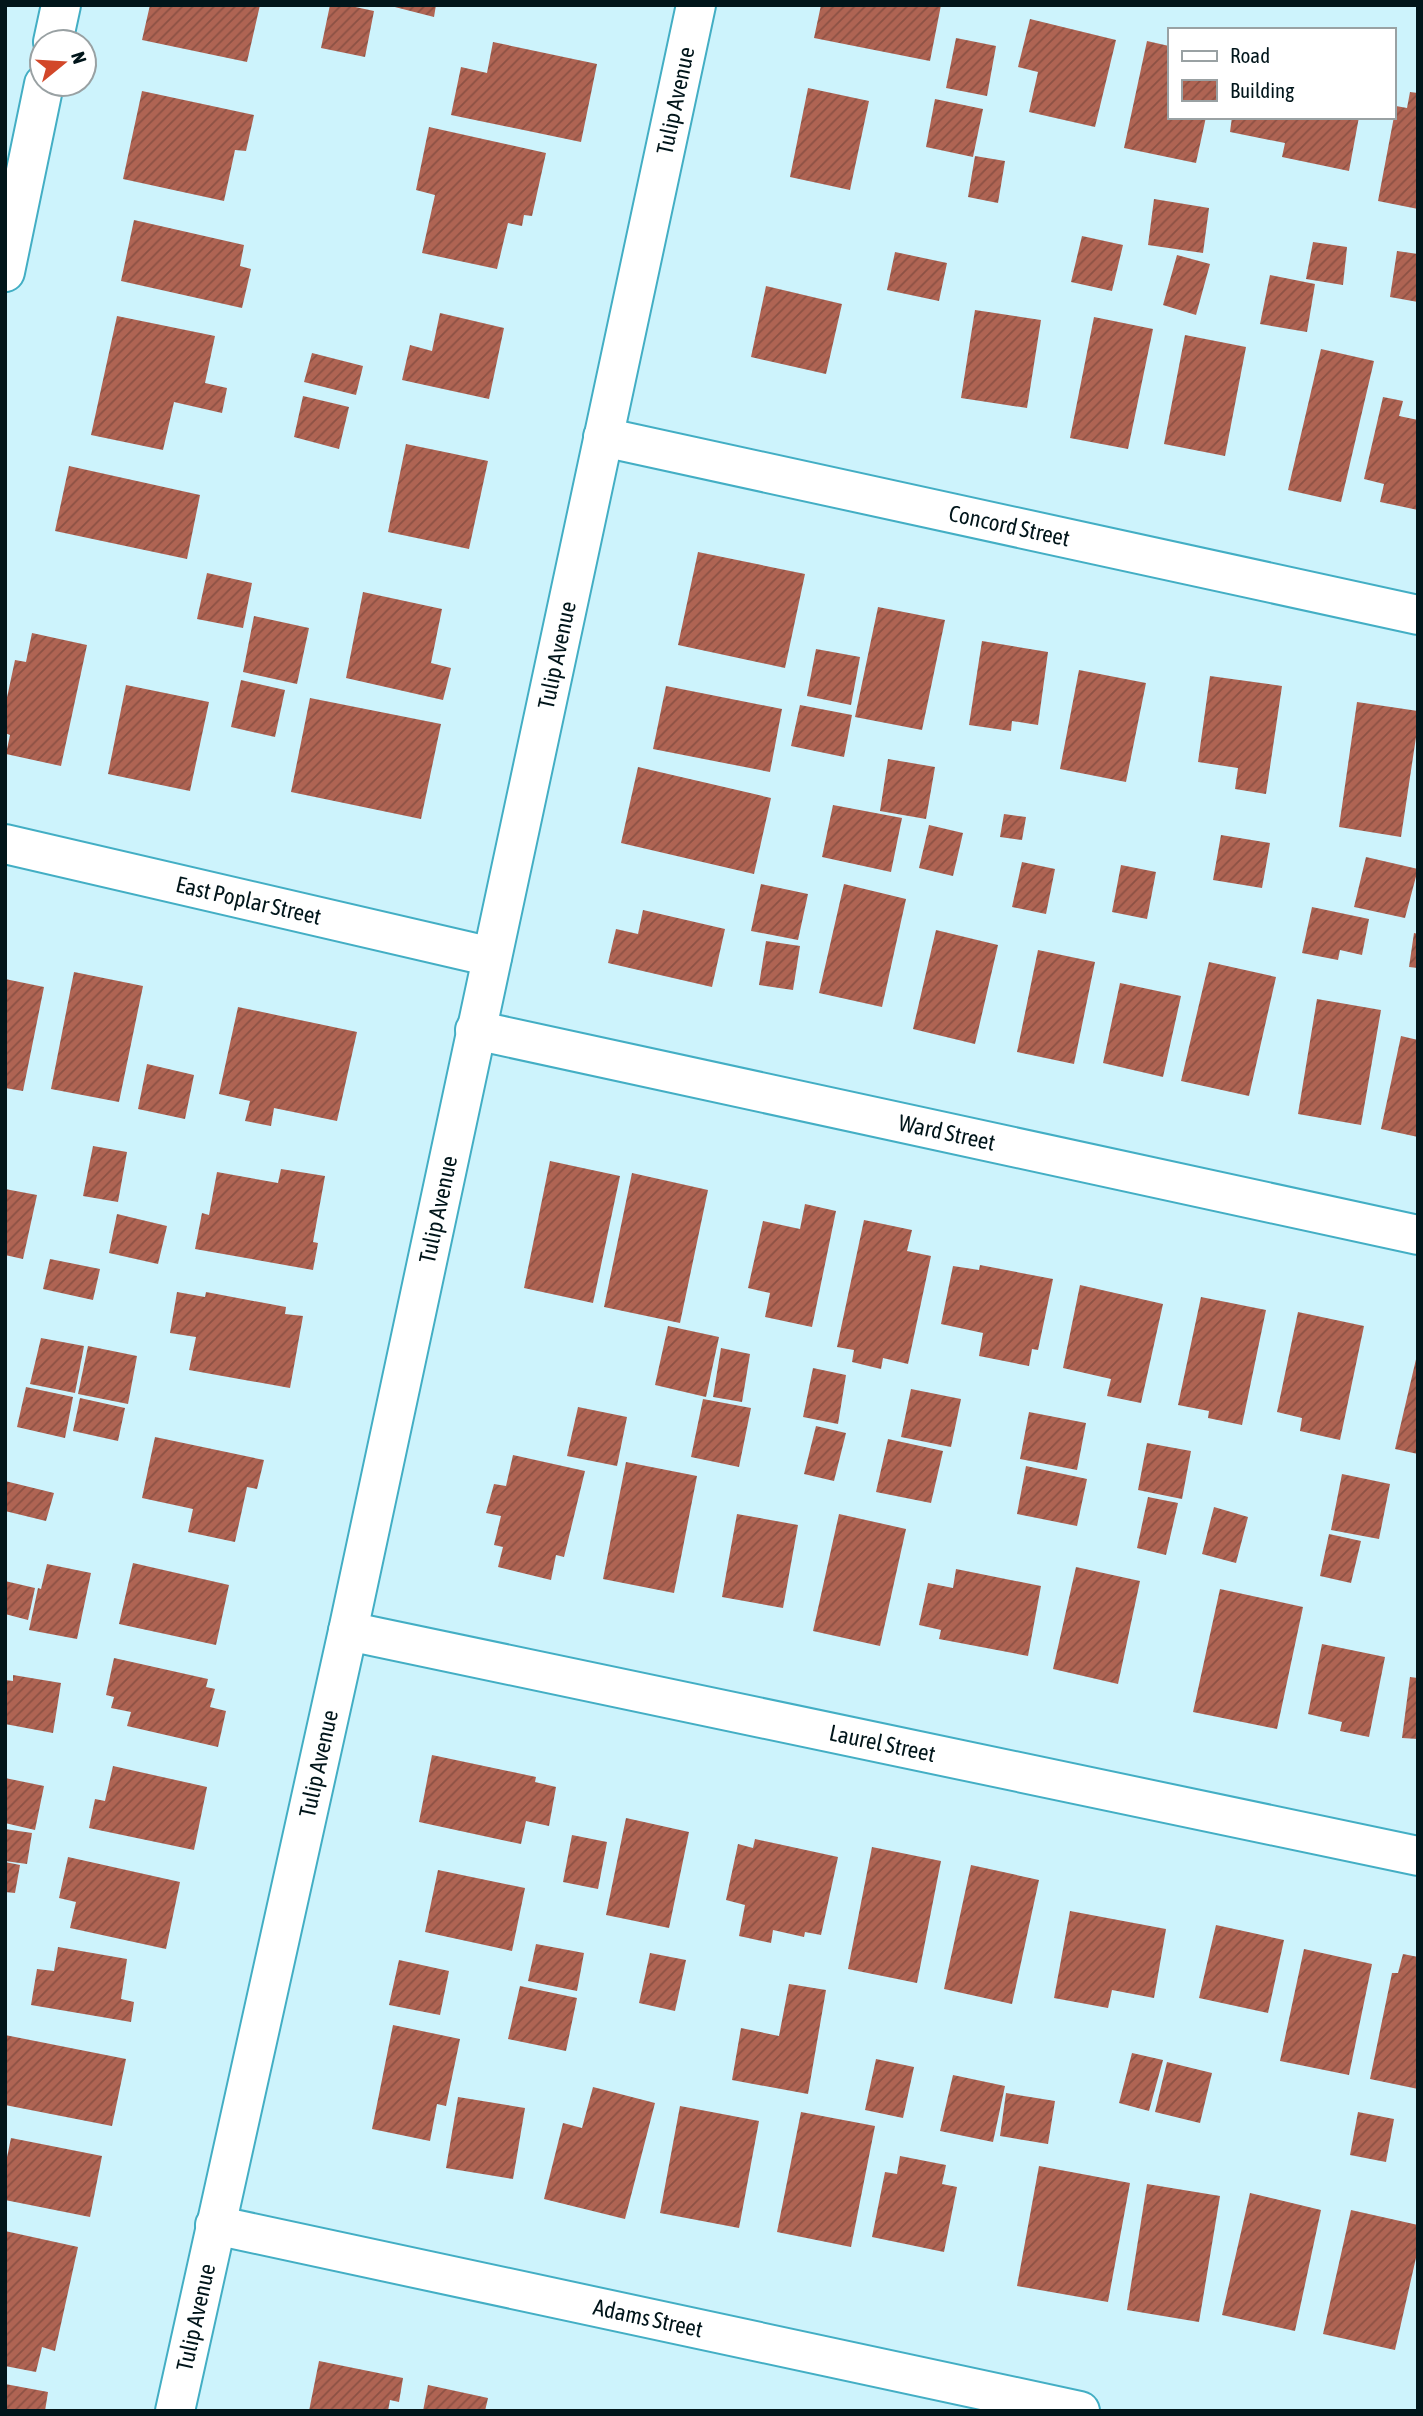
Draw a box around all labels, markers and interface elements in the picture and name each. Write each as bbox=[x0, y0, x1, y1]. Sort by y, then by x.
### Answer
north arrow bbox=[28, 28, 98, 98]
legend bbox=[1168, 28, 1395, 119]
text: Road bbox=[1230, 43, 1270, 67]
street label: Tulip Avenue bbox=[651, 44, 700, 157]
text: N bbox=[67, 49, 91, 66]
text: Building bbox=[1230, 78, 1294, 102]
street label: Concord Street bbox=[947, 500, 1072, 552]
street label: Tulip Avenue bbox=[533, 599, 581, 711]
street label: East Poplar Street bbox=[173, 871, 324, 930]
street label: Ward Street bbox=[896, 1109, 998, 1156]
street label: Tulip Avenue bbox=[414, 1153, 462, 1266]
street label: Tulip Avenue bbox=[294, 1708, 343, 1820]
street label: Laurel Street bbox=[827, 1720, 938, 1767]
street label: Tulip Avenue bbox=[171, 2261, 220, 2373]
street label: Adams Street bbox=[591, 2294, 705, 2343]

